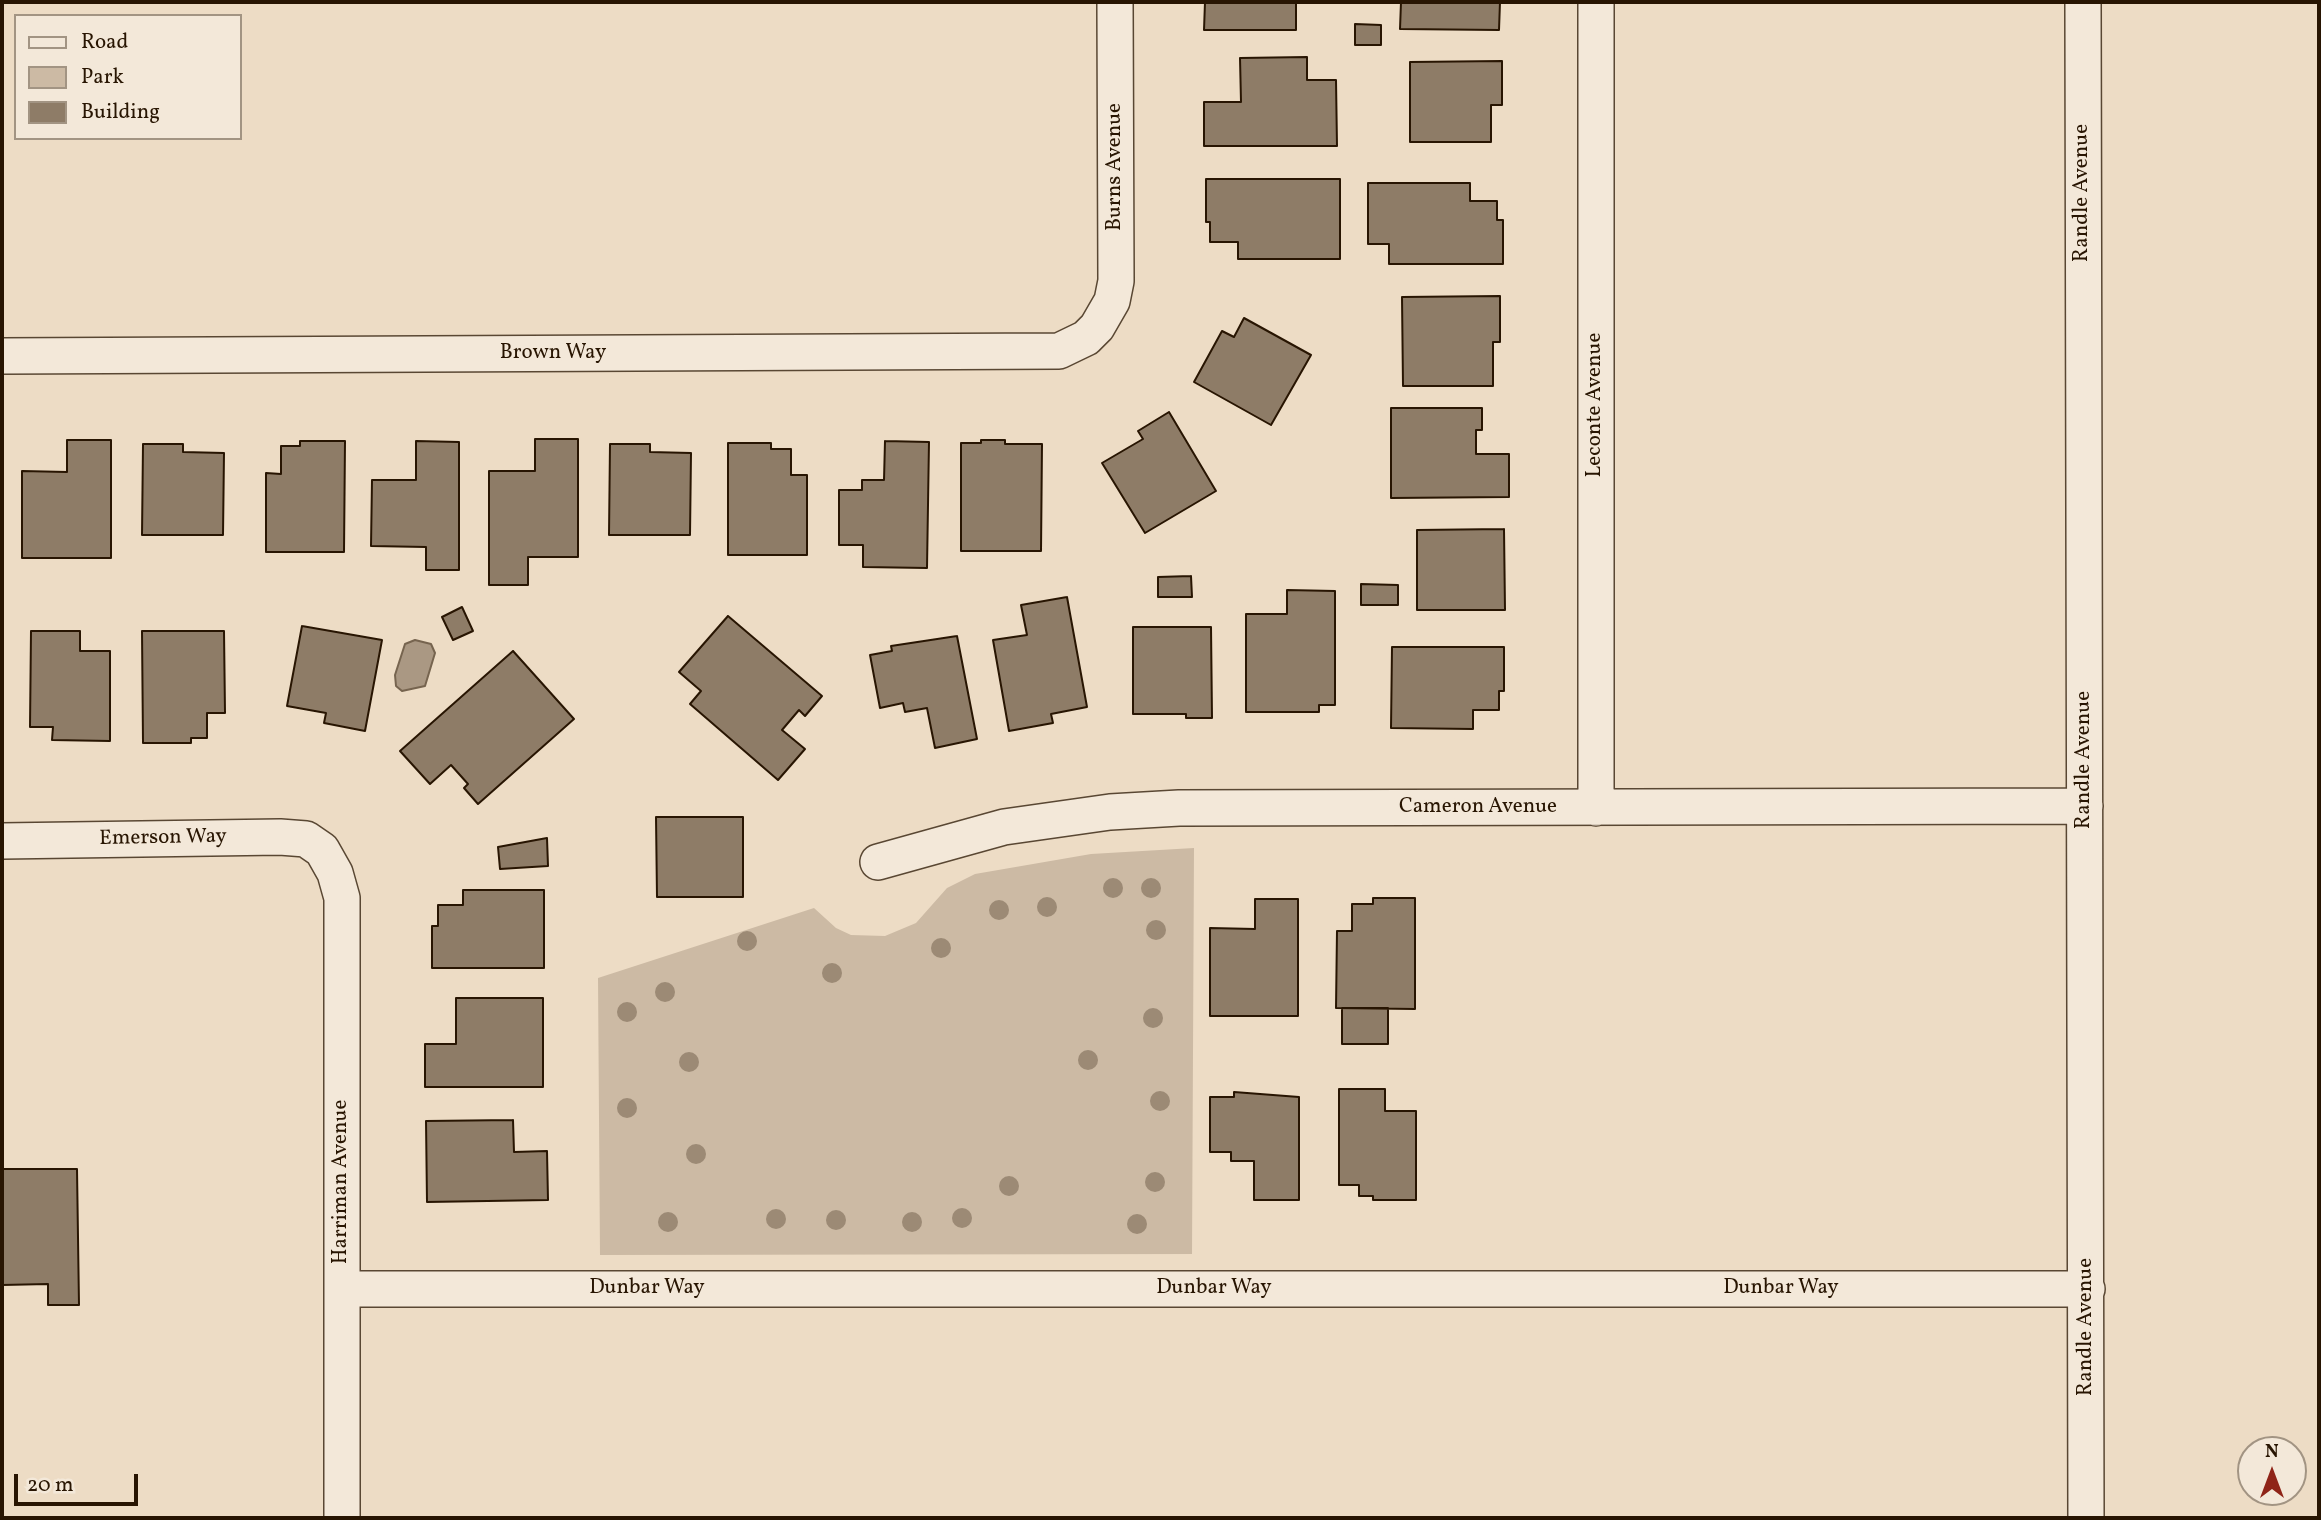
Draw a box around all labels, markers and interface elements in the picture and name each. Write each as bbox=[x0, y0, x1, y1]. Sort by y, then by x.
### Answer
legend bbox=[14, 14, 242, 140]
text: Road bbox=[81, 28, 128, 57]
text: Park bbox=[81, 63, 124, 92]
text: Building bbox=[81, 98, 160, 127]
street label: Burns Avenue bbox=[1103, 103, 1129, 231]
street label: Randle Avenue bbox=[2070, 124, 2096, 262]
street label: Leconte Avenue bbox=[1583, 333, 1609, 477]
street label: Brown Way bbox=[500, 341, 606, 367]
street label: Randle Avenue bbox=[2072, 691, 2098, 829]
street label: Cameron Avenue bbox=[1399, 795, 1557, 821]
street label: Emerson Way bbox=[99, 825, 227, 853]
street label: Harriman Avenue bbox=[329, 1100, 355, 1264]
street label: Randle Avenue bbox=[2074, 1258, 2100, 1396]
street label: Dunbar Way bbox=[589, 1276, 705, 1302]
street label: Dunbar Way bbox=[1156, 1276, 1272, 1302]
street label: Dunbar Way bbox=[1723, 1276, 1839, 1302]
north arrow bbox=[2237, 1436, 2307, 1506]
text: N bbox=[2265, 1439, 2279, 1465]
scale bar bbox=[18, 1460, 142, 1504]
text: 20 m bbox=[27, 1471, 73, 1500]

